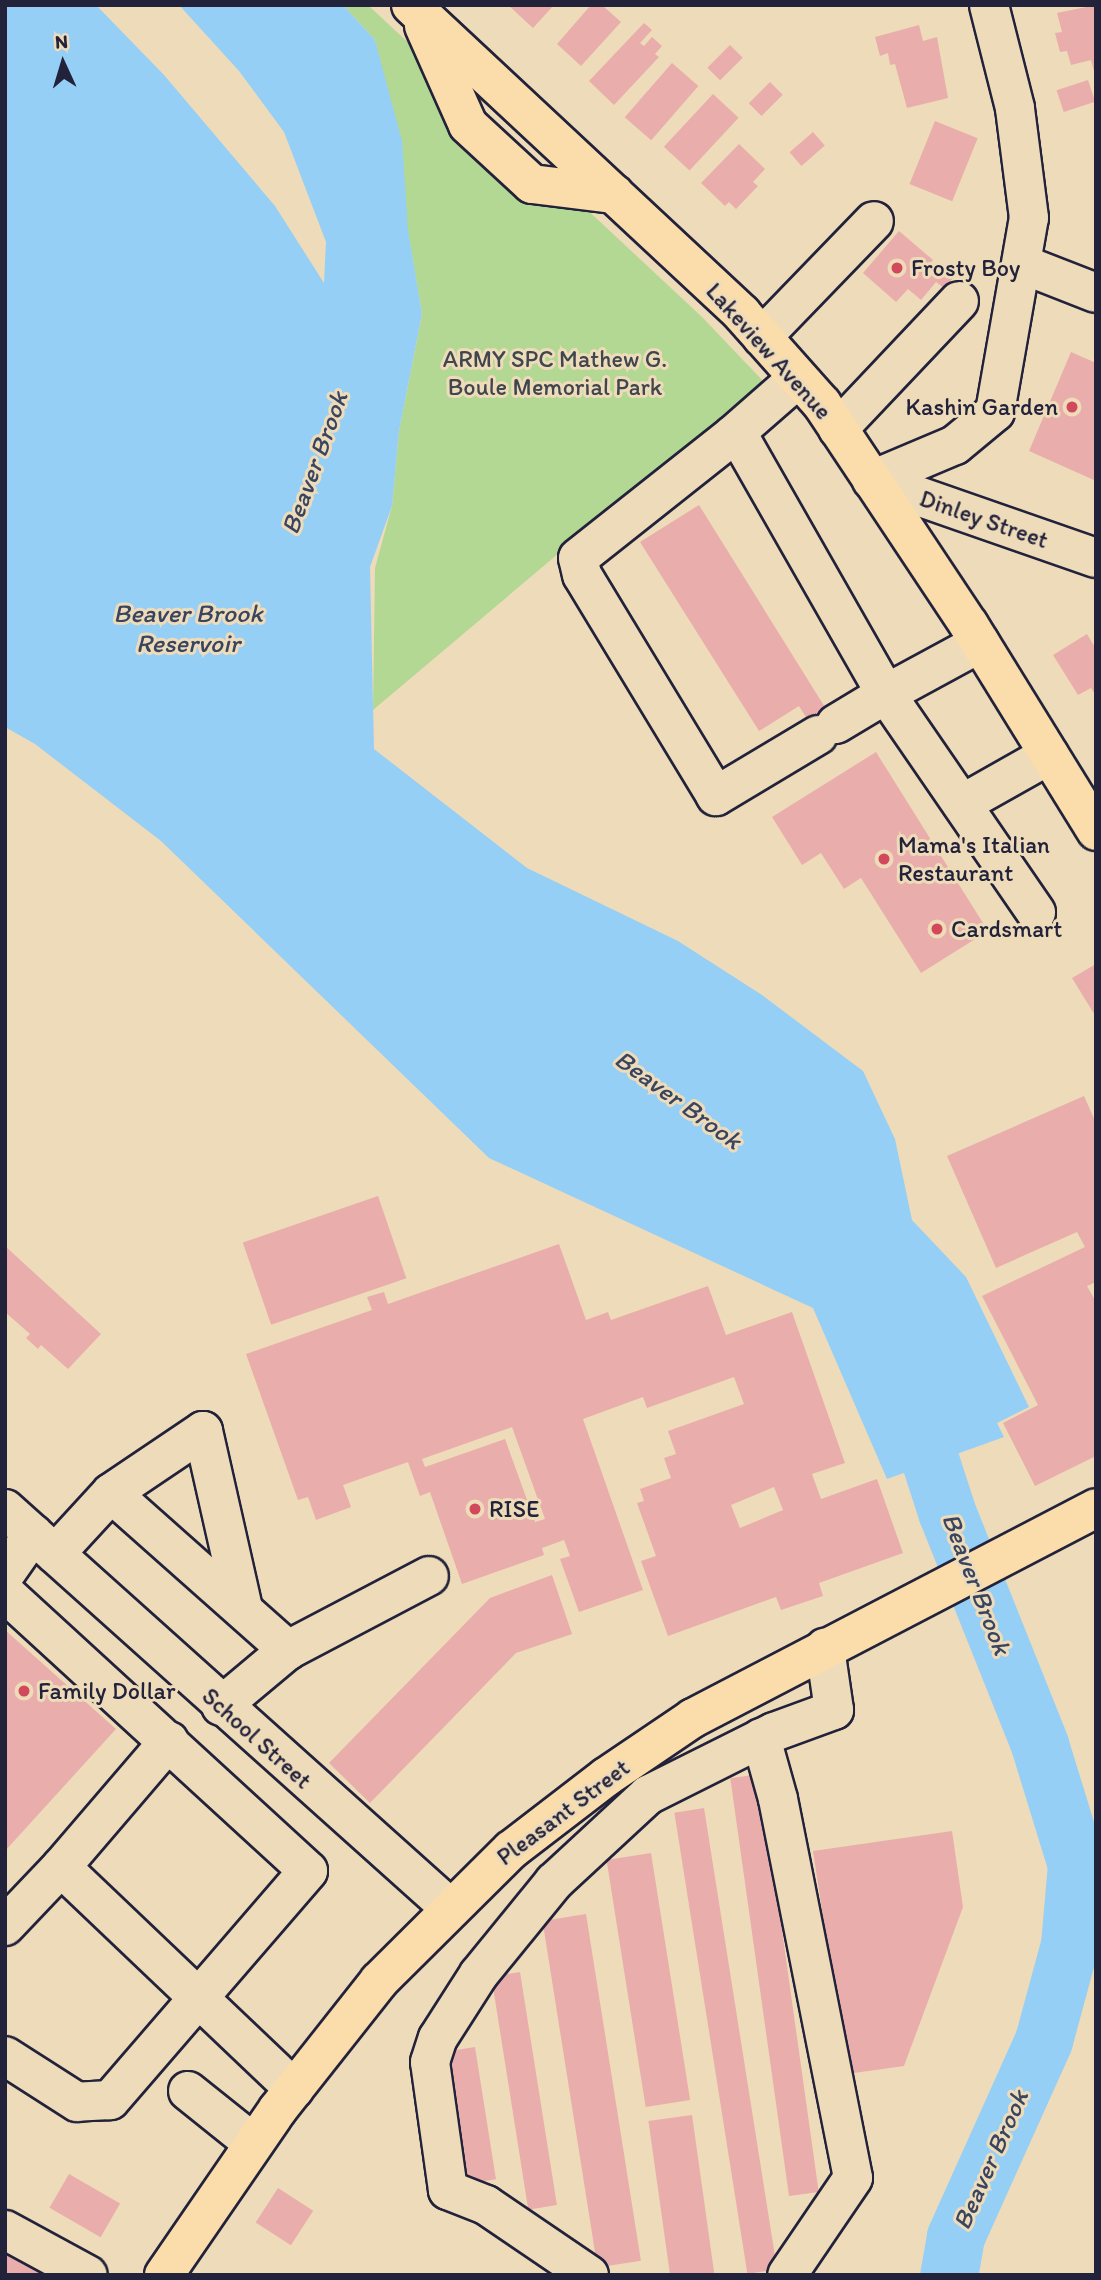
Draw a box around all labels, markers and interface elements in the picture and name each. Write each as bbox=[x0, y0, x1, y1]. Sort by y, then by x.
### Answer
north arrow bbox=[28, 28, 98, 98]
text: N bbox=[54, 30, 69, 53]
place label: Frosty Boy bbox=[911, 254, 1020, 282]
marker: Frosty Boy bbox=[889, 260, 905, 276]
street label: Lakeview Avenue bbox=[700, 277, 838, 425]
park label: ARMY SPC Mathew G. Boule Memorial Park bbox=[443, 345, 667, 401]
water label: Beaver Brook bbox=[275, 388, 355, 538]
place label: Kashin Garden bbox=[906, 393, 1058, 421]
marker: Kashin Garden bbox=[1064, 399, 1080, 415]
street label: Dinley Street bbox=[916, 484, 1052, 554]
water label: Beaver Brook Reservoir bbox=[113, 598, 263, 660]
place label: Mama's Italian Restaurant bbox=[898, 831, 1051, 887]
marker: Mama's Italian Restaurant bbox=[876, 851, 892, 867]
place label: Cardsmart bbox=[951, 915, 1062, 943]
marker: Cardsmart bbox=[929, 921, 945, 937]
water label: Beaver Brook bbox=[609, 1044, 747, 1156]
place label: RISE bbox=[489, 1495, 539, 1523]
marker: RISE bbox=[467, 1501, 483, 1517]
water label: Beaver Brook bbox=[935, 1509, 1017, 1659]
place label: Family Dollar bbox=[38, 1677, 175, 1705]
street label: School Street bbox=[196, 1681, 318, 1795]
marker: Family Dollar bbox=[16, 1683, 32, 1699]
street label: Pleasant Street bbox=[491, 1753, 635, 1871]
water label: Beaver Brook bbox=[946, 2086, 1036, 2234]

